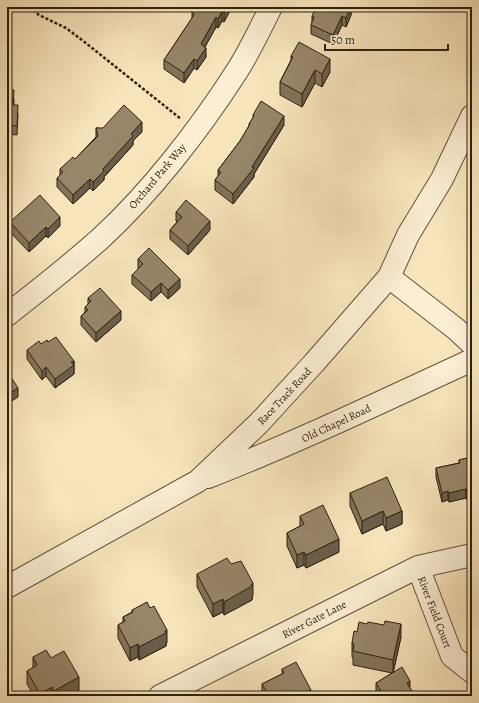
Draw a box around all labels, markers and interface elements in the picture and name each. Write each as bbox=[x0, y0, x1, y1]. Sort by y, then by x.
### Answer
scale bar bbox=[325, 26, 448, 52]
text: 50 m bbox=[331, 32, 355, 48]
street label: Orchard Park Way bbox=[125, 140, 189, 212]
street label: Race Track Road bbox=[254, 364, 315, 428]
street label: Old Chapel Road bbox=[299, 401, 373, 446]
street label: River Field Court bbox=[414, 574, 455, 651]
street label: River Gate Lane bbox=[279, 597, 349, 642]

